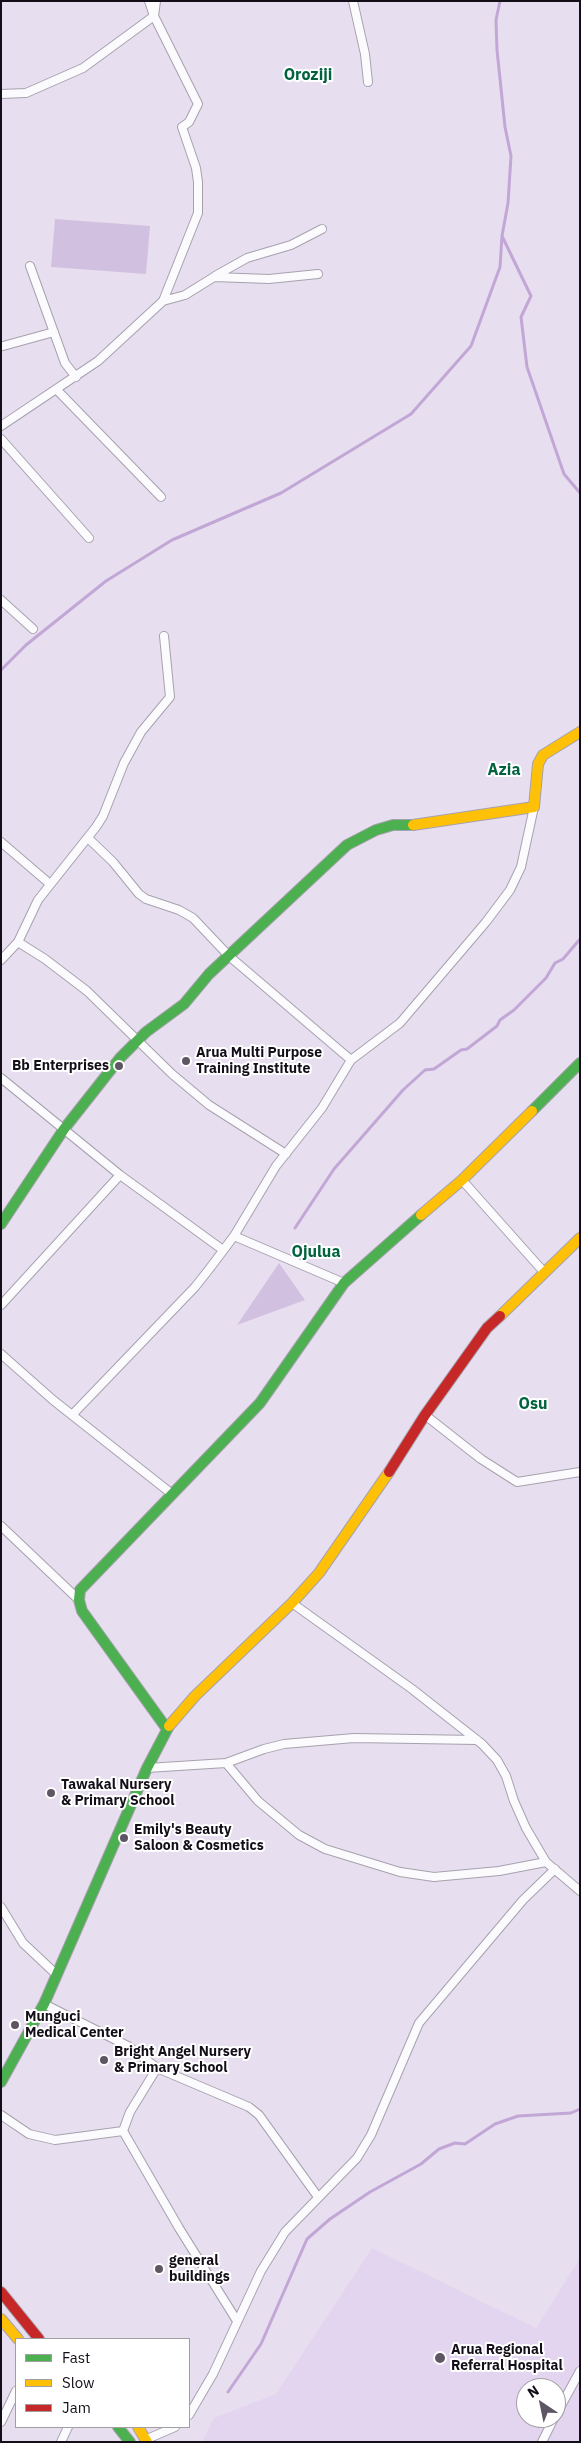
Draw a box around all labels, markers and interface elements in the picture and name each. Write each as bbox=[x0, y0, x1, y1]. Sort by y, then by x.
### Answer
district label: Oroziji bbox=[284, 65, 332, 85]
district label: Azia bbox=[487, 760, 521, 780]
place label: Arua Multi Purpose Training Institute bbox=[196, 1045, 322, 1078]
marker: Arua Multi Purpose Training Institute bbox=[180, 1055, 192, 1067]
place label: Bb Enterprises bbox=[12, 1058, 109, 1074]
marker: Bb Enterprises bbox=[113, 1060, 125, 1072]
district label: Ojulua bbox=[291, 1242, 341, 1262]
district label: Osu bbox=[518, 1394, 548, 1414]
place label: Tawakal Nursery & Primary School bbox=[61, 1777, 174, 1810]
marker: Tawakal Nursery & Primary School bbox=[45, 1787, 57, 1799]
place label: Emily's Beauty Saloon & Cosmetics bbox=[134, 1822, 264, 1854]
marker: Emily's Beauty Saloon & Cosmetics bbox=[118, 1832, 130, 1844]
place label: Munguci Medical Center bbox=[25, 2009, 124, 2041]
marker: Munguci Medical Center bbox=[9, 2019, 21, 2031]
place label: Bright Angel Nursery & Primary School bbox=[114, 2044, 251, 2076]
marker: Bright Angel Nursery & Primary School bbox=[98, 2054, 110, 2066]
place label: general buildings bbox=[169, 2253, 230, 2286]
marker: general buildings bbox=[153, 2263, 165, 2275]
legend bbox=[15, 2338, 190, 2428]
place label: Arua Regional Referral Hospital bbox=[451, 2342, 563, 2374]
text: Fast bbox=[62, 2348, 90, 2367]
marker: Arua Regional Referral Hospital bbox=[433, 2351, 447, 2365]
text: Slow bbox=[62, 2373, 95, 2392]
north arrow bbox=[516, 2378, 566, 2428]
text: N bbox=[524, 2381, 542, 2402]
text: Jam bbox=[62, 2398, 91, 2417]

